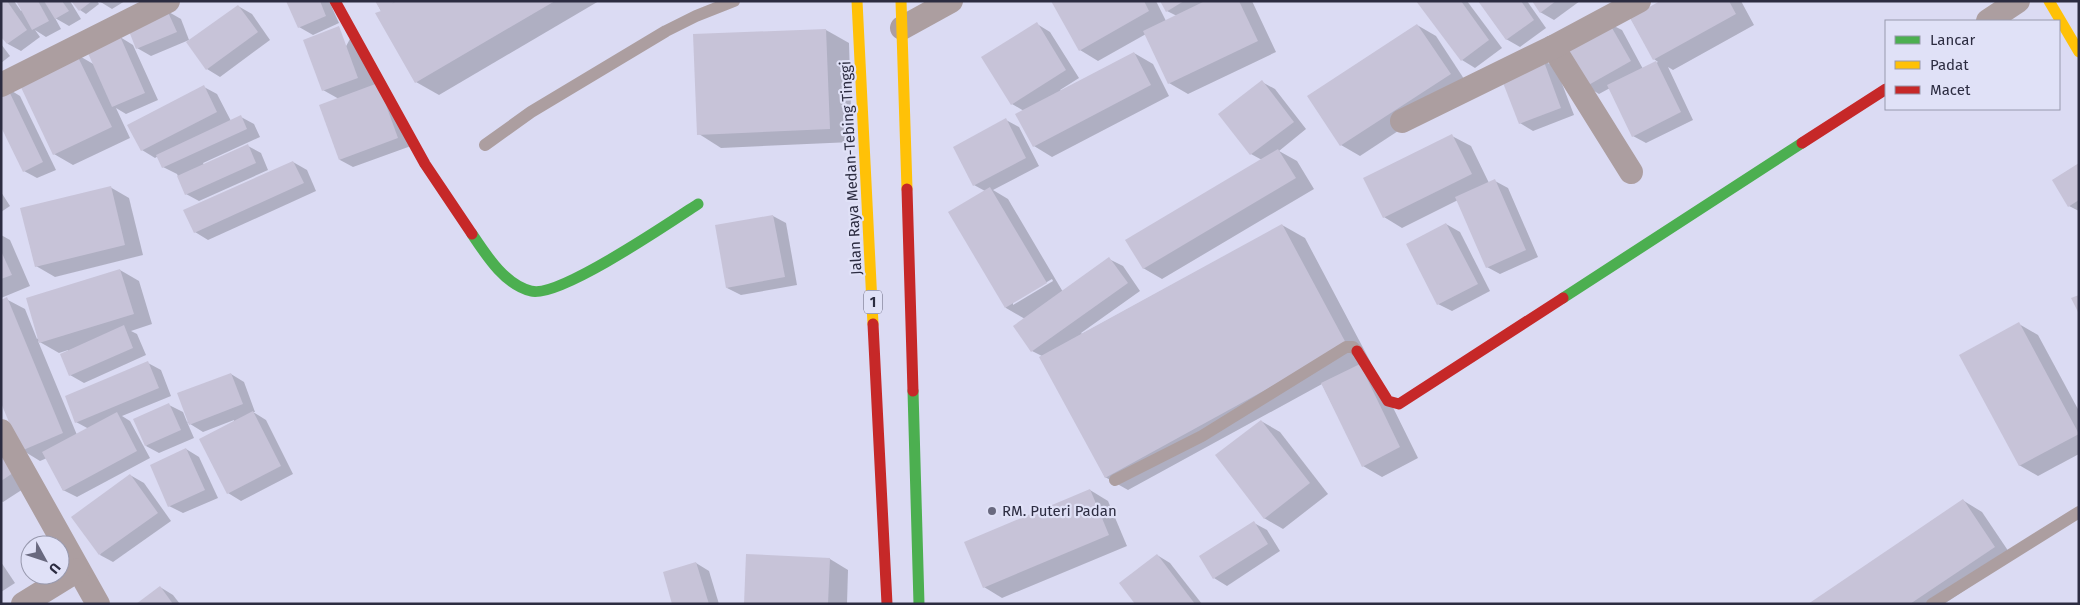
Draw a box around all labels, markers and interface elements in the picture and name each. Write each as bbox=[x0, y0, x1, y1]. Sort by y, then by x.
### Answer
legend bbox=[1885, 20, 2060, 110]
text: Lancar bbox=[1930, 31, 1975, 49]
text: Padat bbox=[1930, 56, 1969, 74]
street label: Jalan Raya Medan-Tebing Tinggi bbox=[836, 60, 866, 276]
text: Macet bbox=[1930, 81, 1971, 99]
road number: 1 bbox=[864, 290, 882, 314]
place label: RM. Puteri Padan bbox=[1002, 502, 1117, 520]
marker: RM. Puteri Padan bbox=[986, 505, 998, 517]
north arrow bbox=[20, 535, 70, 585]
text: U bbox=[45, 559, 64, 577]

